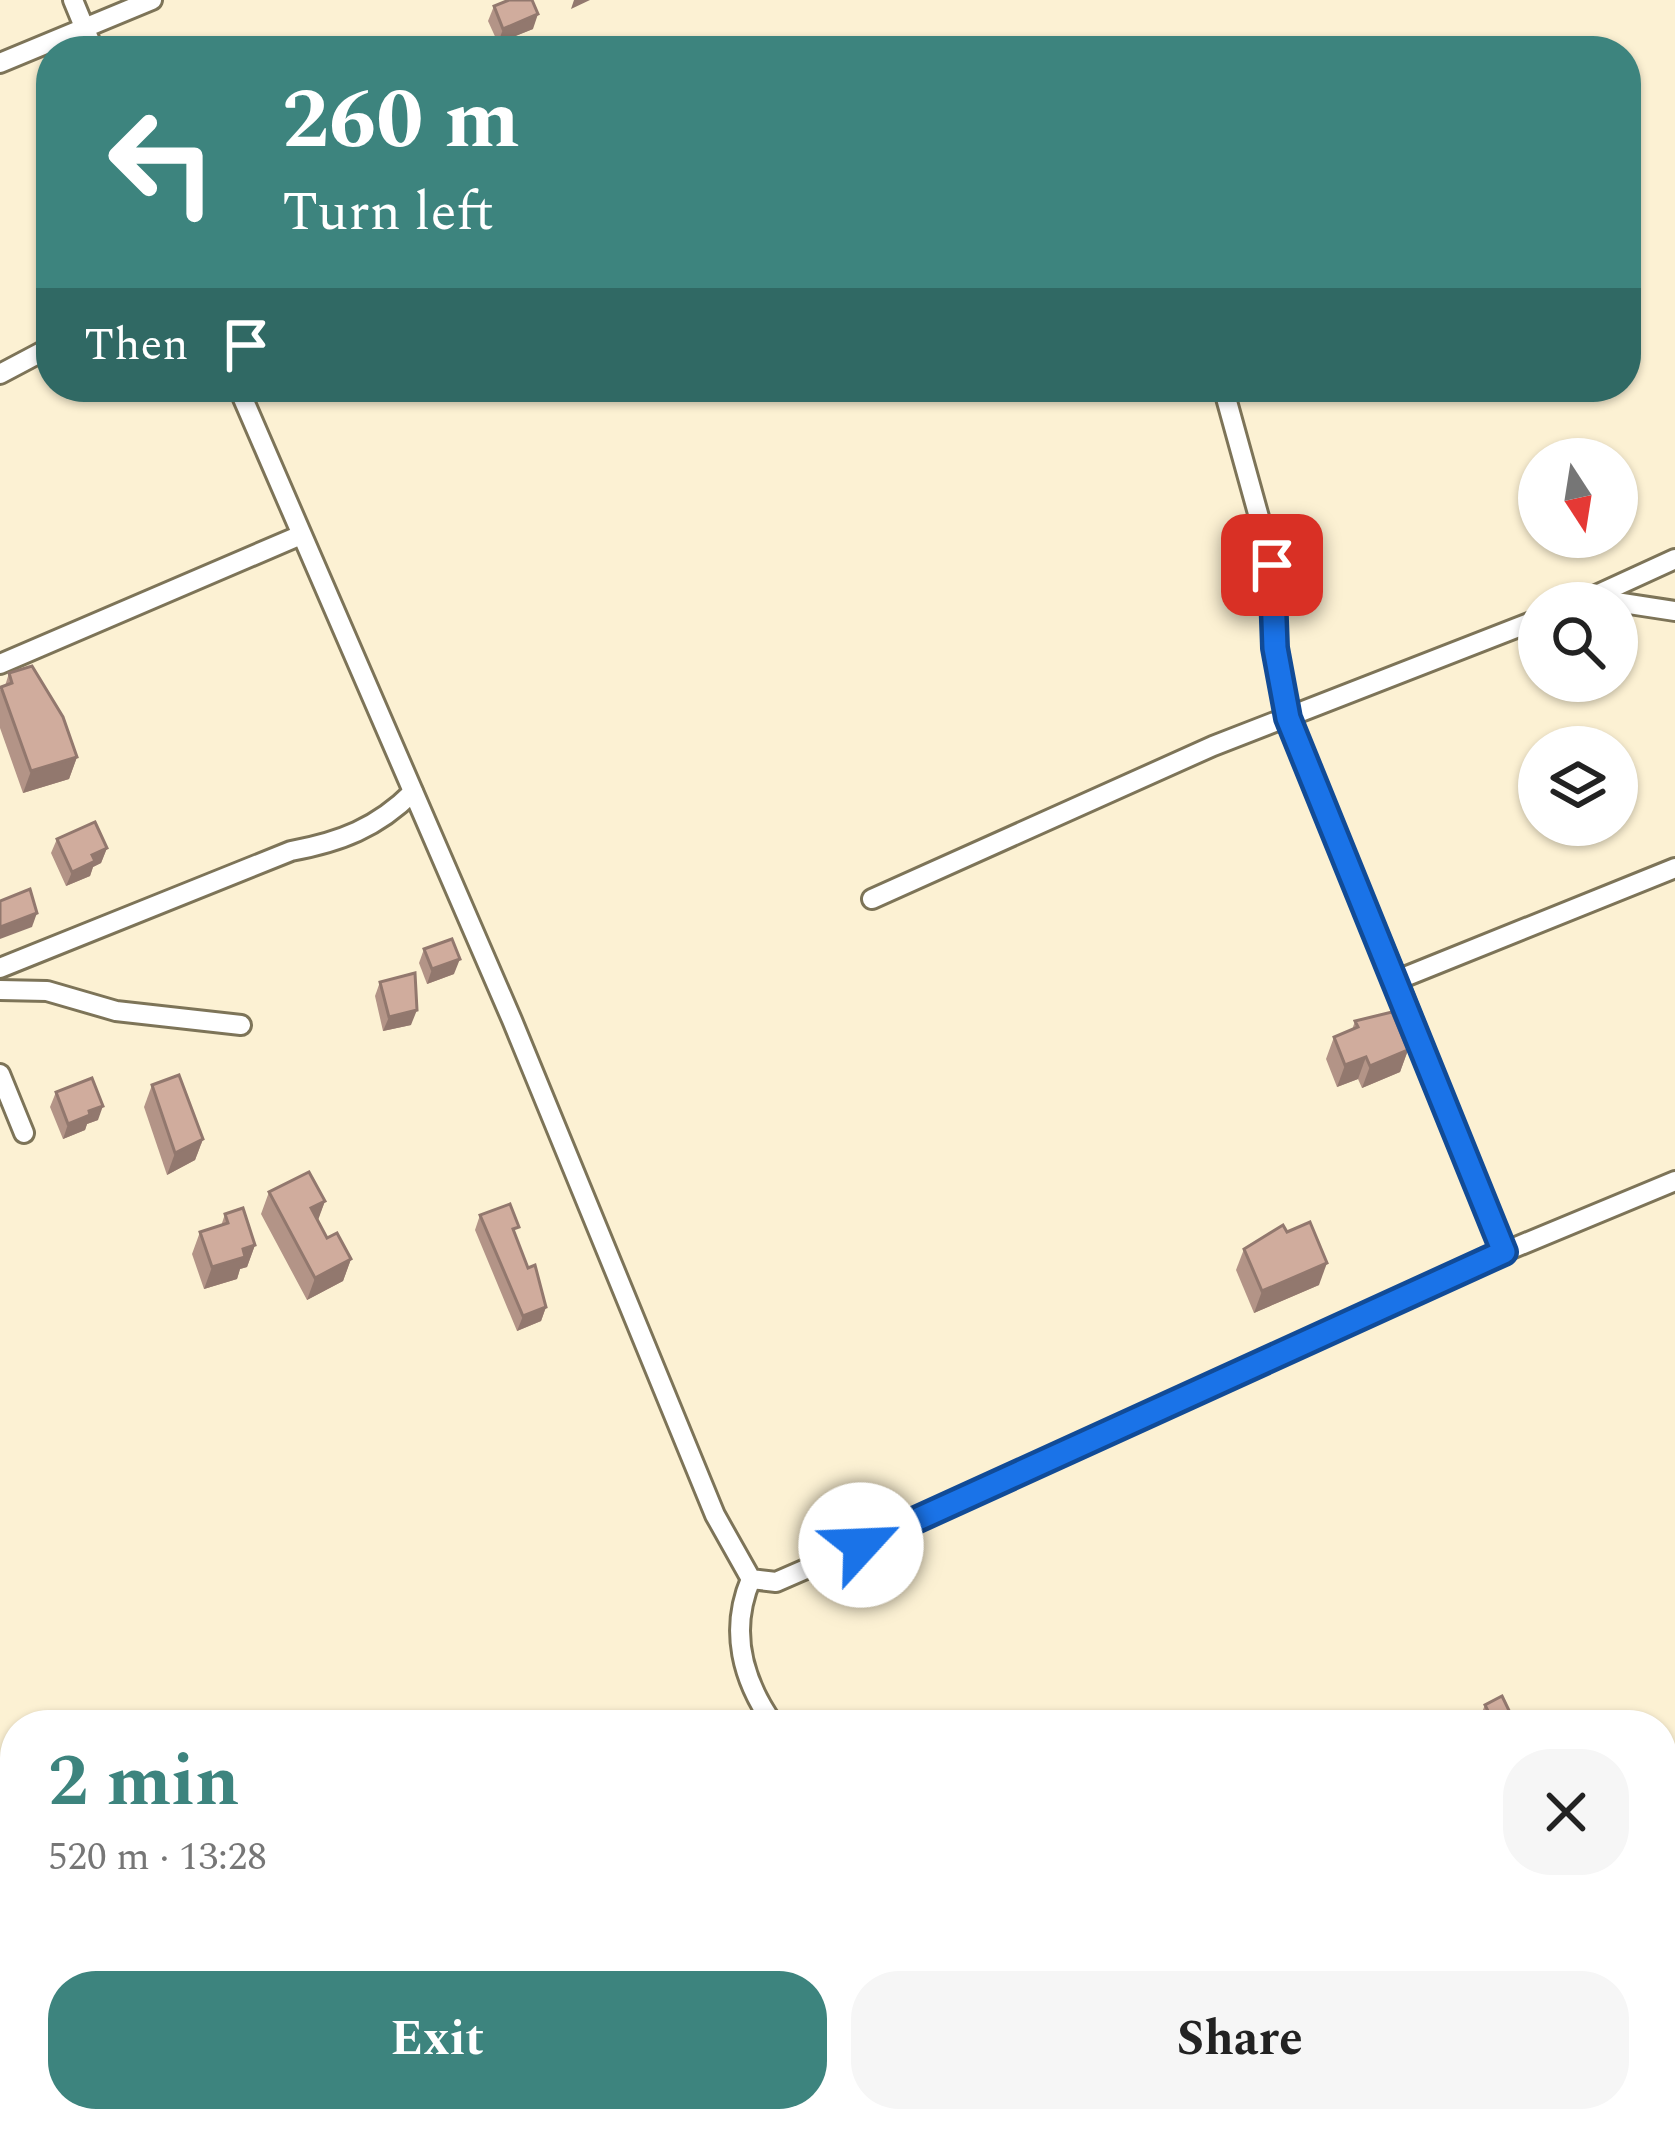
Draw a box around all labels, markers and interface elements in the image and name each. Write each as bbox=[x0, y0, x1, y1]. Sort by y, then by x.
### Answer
text: 260 m bbox=[282, 57, 520, 185]
icon: left bbox=[84, 84, 240, 240]
text: Turn left bbox=[282, 172, 494, 254]
text: Then bbox=[84, 311, 189, 380]
icon: arrive bbox=[213, 312, 279, 378]
north arrow bbox=[1518, 438, 1638, 558]
map controls bbox=[1518, 438, 1638, 846]
pin bbox=[1221, 514, 1323, 616]
icon: arrive bbox=[1239, 532, 1305, 598]
button: search bbox=[1518, 582, 1638, 702]
button: layers bbox=[1518, 726, 1638, 846]
position arrow bbox=[798, 1482, 924, 1608]
text: 2 min bbox=[48, 1728, 240, 1837]
button: close bbox=[1503, 1749, 1629, 1875]
text: 520 m · 13:28 bbox=[48, 1828, 267, 1887]
button: Exit bbox=[48, 1971, 827, 2109]
button: Share bbox=[851, 1971, 1629, 2109]

